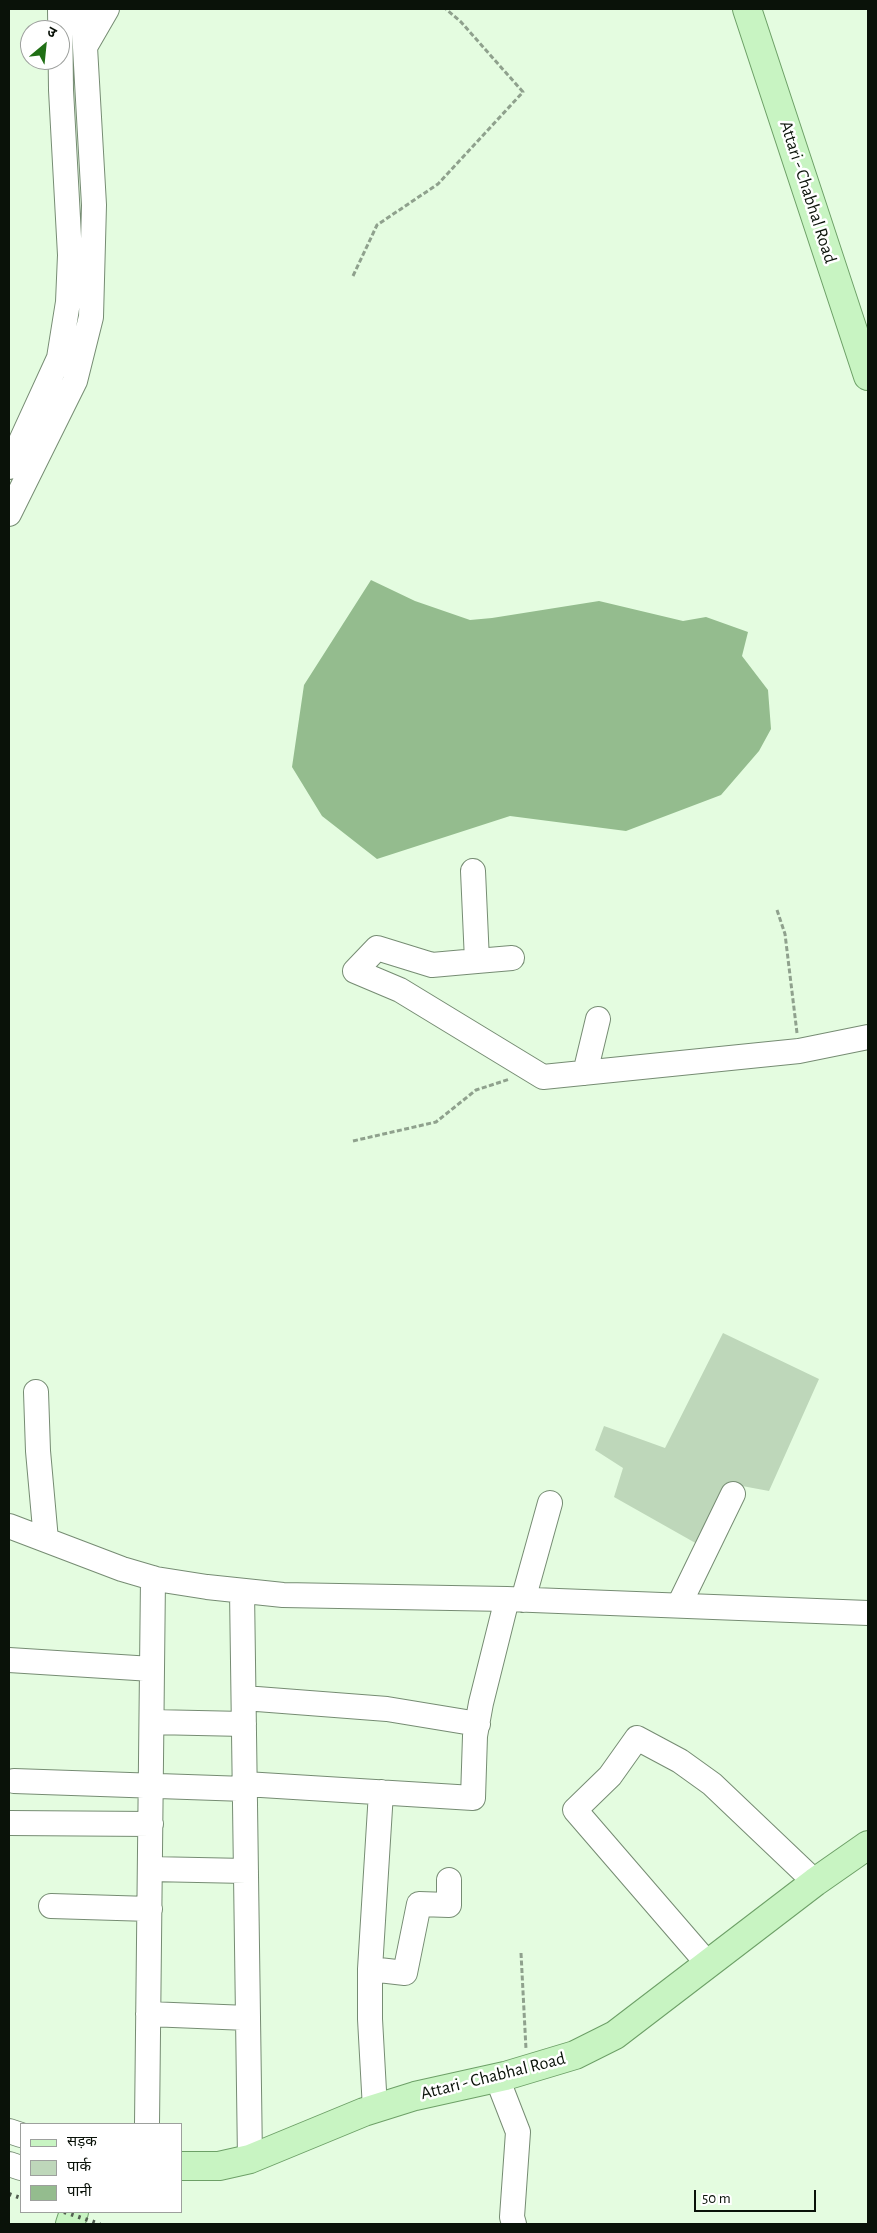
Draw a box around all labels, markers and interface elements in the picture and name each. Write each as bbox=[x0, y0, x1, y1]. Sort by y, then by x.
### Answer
north arrow bbox=[20, 20, 70, 70]
text: उ bbox=[45, 25, 58, 41]
street label: Attari - Chabhal Road bbox=[775, 118, 841, 266]
street label: Attari - Chabhal Road bbox=[418, 2048, 568, 2104]
legend bbox=[20, 2123, 182, 2213]
text: सड़क bbox=[67, 2134, 97, 2149]
text: पार्क bbox=[67, 2159, 91, 2174]
scale bar bbox=[697, 2180, 820, 2212]
text: पानी bbox=[67, 2184, 92, 2199]
text: 50 m bbox=[702, 2191, 731, 2206]

